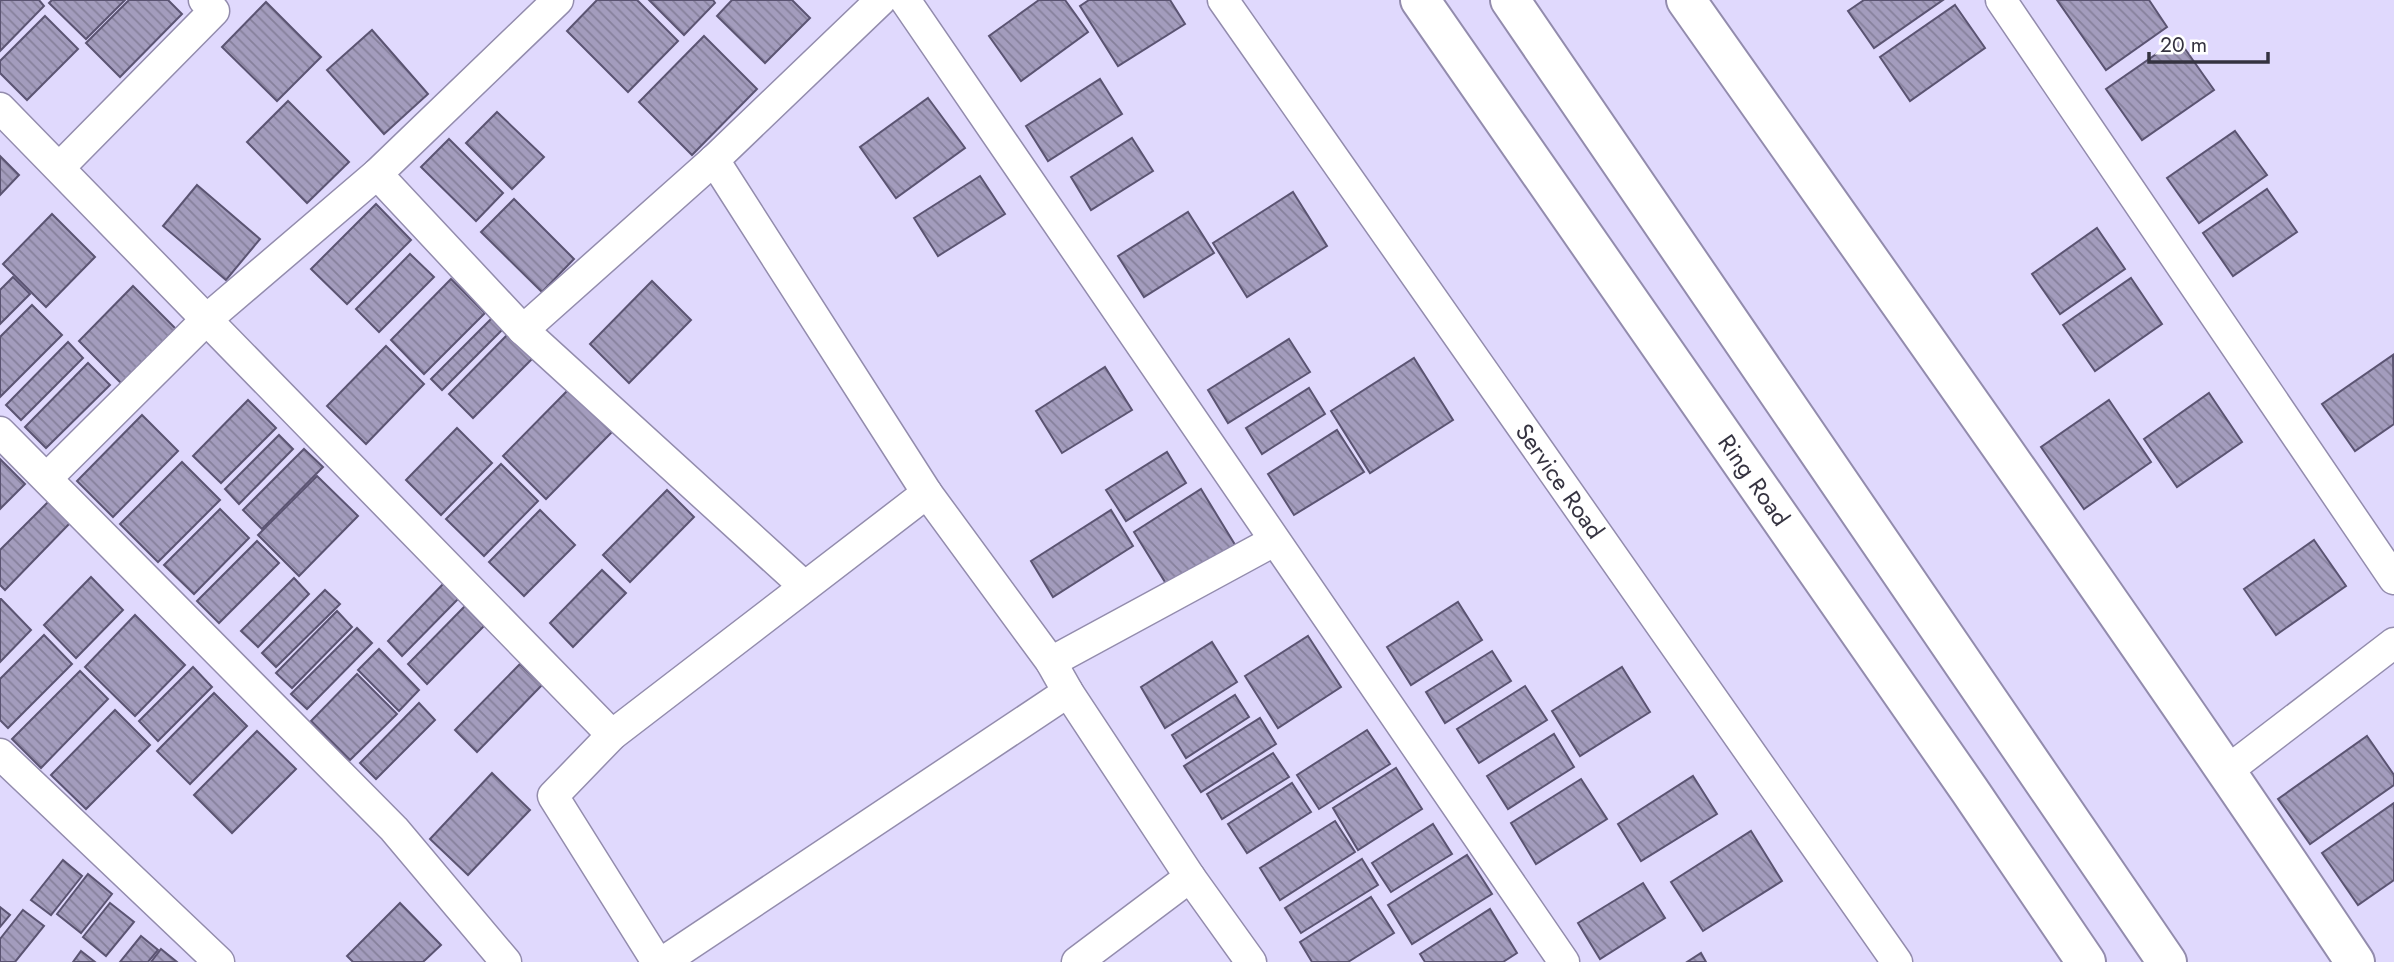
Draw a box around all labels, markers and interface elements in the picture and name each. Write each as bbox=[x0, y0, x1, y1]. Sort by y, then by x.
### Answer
scale bar bbox=[2149, 21, 2268, 65]
text: 20 m bbox=[2160, 30, 2207, 60]
street label: Service Road bbox=[1507, 416, 1613, 546]
street label: Ring Road bbox=[1710, 427, 1798, 533]

